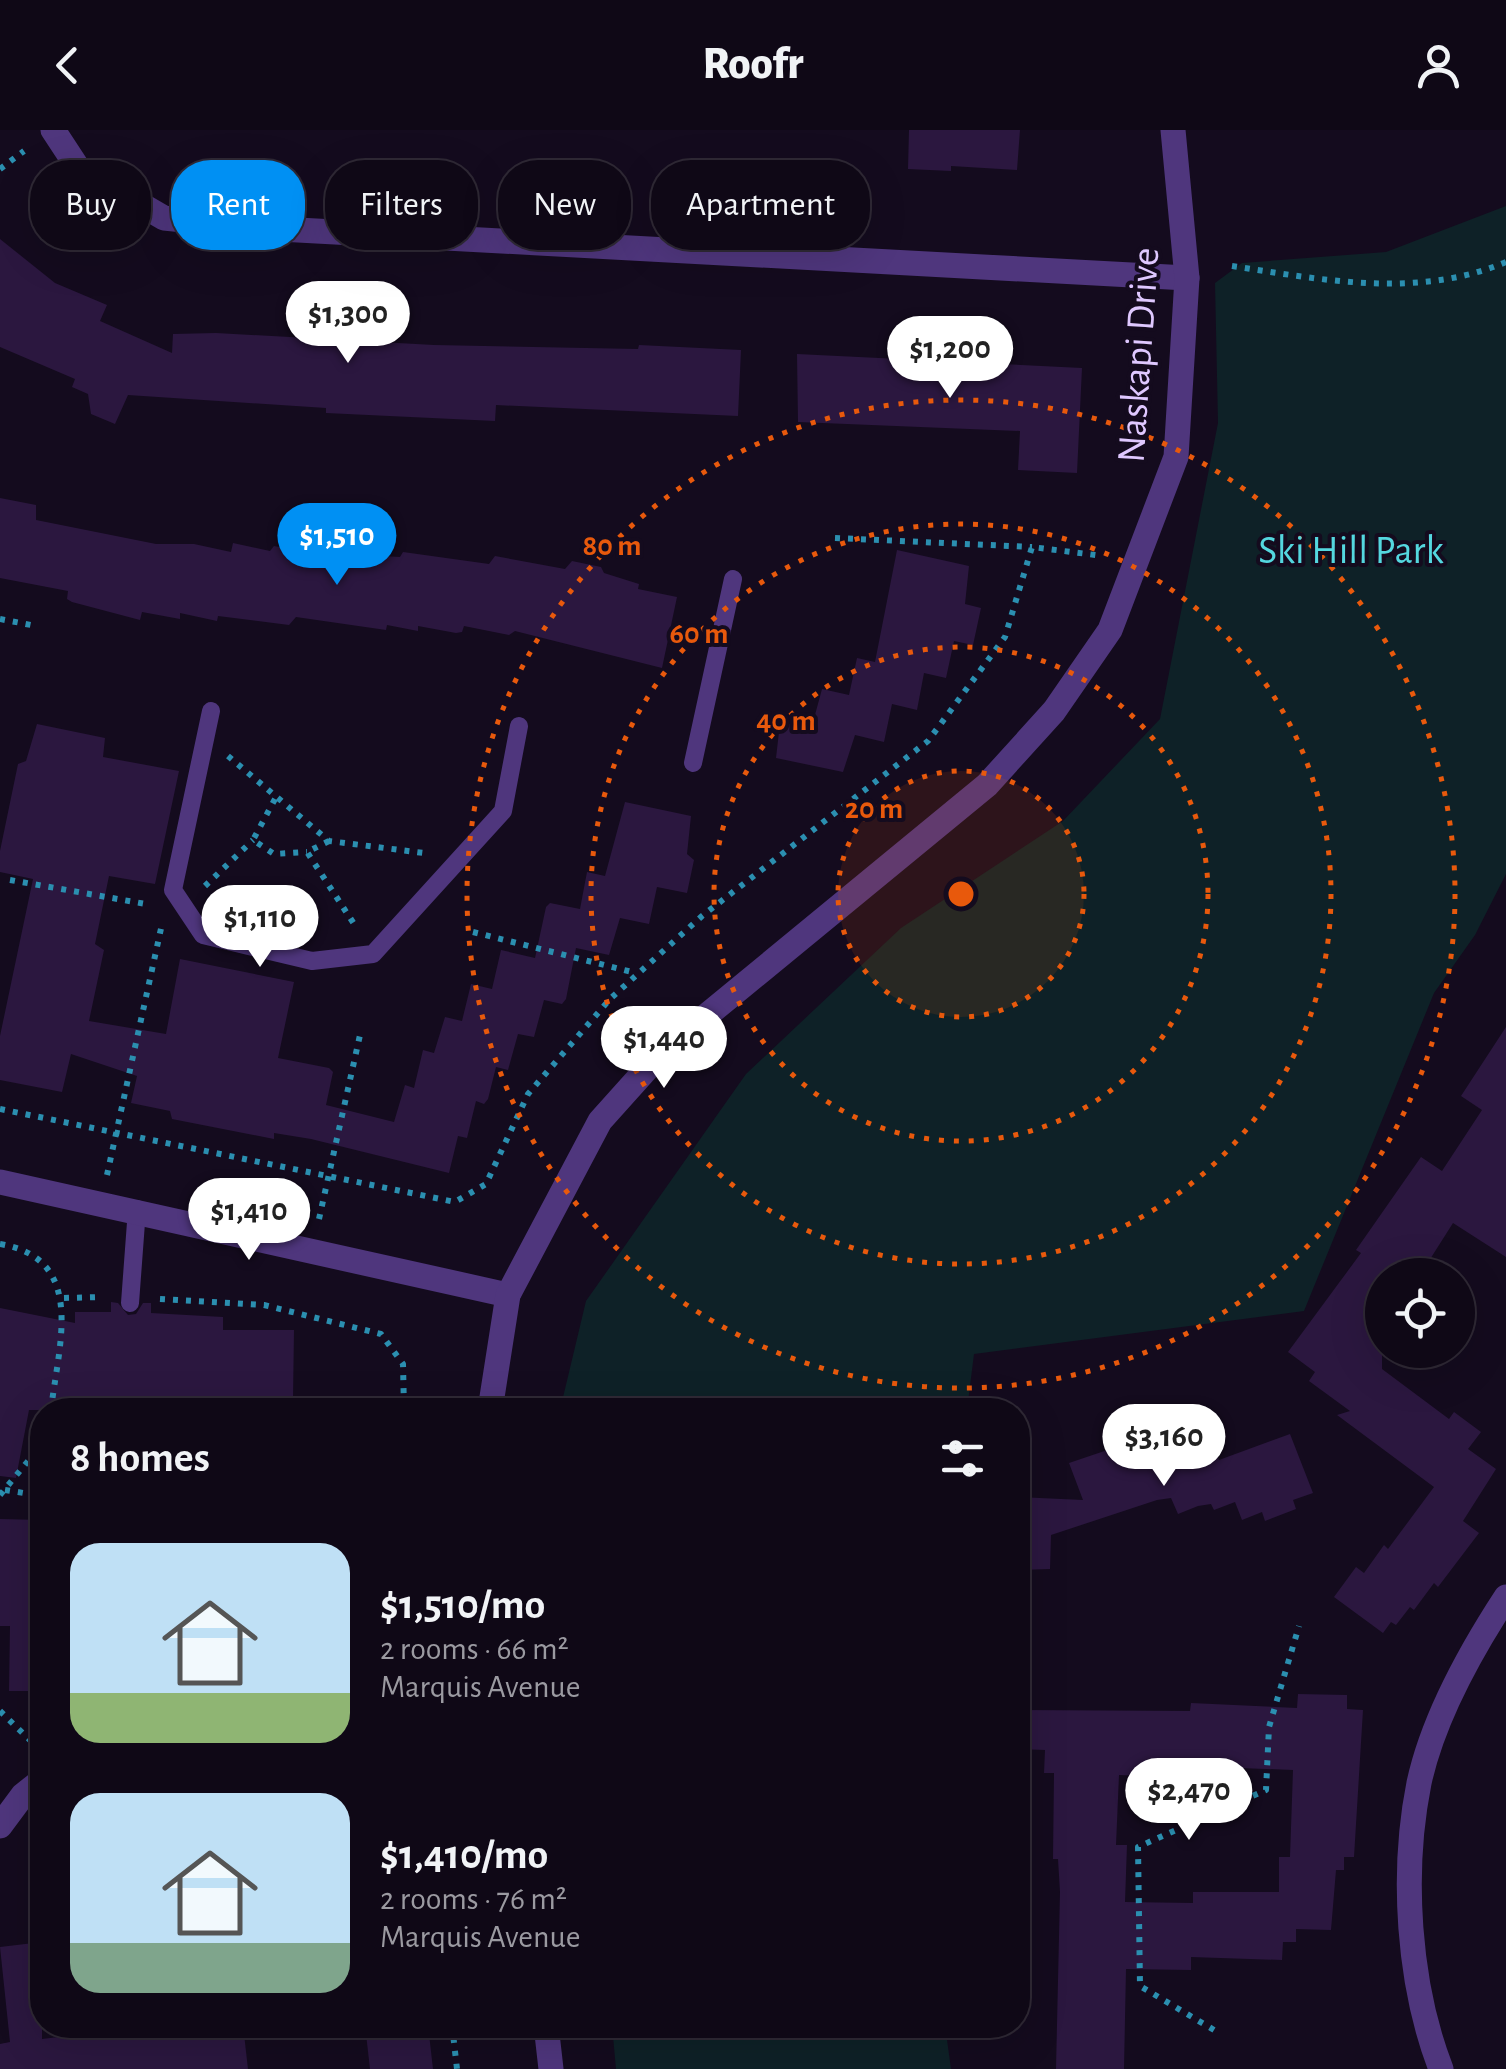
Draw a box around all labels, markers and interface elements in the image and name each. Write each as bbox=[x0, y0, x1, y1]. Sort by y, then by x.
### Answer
icon: back bbox=[40, 38, 95, 93]
icon: person bbox=[1411, 38, 1466, 93]
text: Roofr bbox=[702, 42, 804, 87]
chip: Buy bbox=[30, 160, 151, 250]
chip: Rent bbox=[171, 160, 305, 250]
chip: Filters bbox=[325, 160, 478, 250]
chip: New bbox=[498, 160, 631, 250]
chip: Apartment bbox=[651, 160, 870, 250]
street label: Naskapi Drive bbox=[1112, 246, 1166, 464]
pin: $1,300 bbox=[267, 281, 429, 366]
text: $1,300 bbox=[308, 297, 388, 329]
pin: $1,200 bbox=[869, 316, 1031, 401]
text: $1,200 bbox=[909, 332, 991, 364]
pin: $1,510 bbox=[256, 503, 418, 588]
text: $1,510 bbox=[299, 519, 375, 551]
text: 80 m bbox=[582, 531, 642, 561]
park label: Ski Hill Park bbox=[1258, 531, 1444, 571]
text: 60 m bbox=[670, 619, 728, 649]
text: 40 m bbox=[756, 706, 816, 736]
text: 20 m bbox=[845, 794, 903, 824]
centre of rings bbox=[943, 876, 979, 912]
pin: $1,110 bbox=[179, 885, 341, 970]
text: $1,110 bbox=[224, 901, 296, 933]
pin: $1,440 bbox=[583, 1006, 745, 1091]
text: $1,440 bbox=[623, 1022, 705, 1054]
pin: $1,410 bbox=[168, 1178, 330, 1263]
text: $1,410 bbox=[210, 1194, 288, 1226]
map controls bbox=[1365, 1258, 1475, 1368]
button: locate bbox=[1365, 1258, 1475, 1368]
pin: $3,160 bbox=[1083, 1404, 1245, 1489]
text: $3,160 bbox=[1124, 1420, 1204, 1452]
icon: filters bbox=[935, 1431, 990, 1486]
text: 8 homes bbox=[70, 1437, 210, 1479]
icon: home bbox=[150, 1583, 270, 1703]
text: $1,510/mo bbox=[380, 1584, 545, 1626]
text: 2 rooms · 66 m² bbox=[380, 1633, 569, 1665]
text: Marquis Avenue bbox=[380, 1671, 580, 1703]
pin: $2,470 bbox=[1108, 1758, 1270, 1843]
text: $2,470 bbox=[1147, 1774, 1231, 1806]
icon: home bbox=[150, 1833, 270, 1953]
text: $1,410/mo bbox=[380, 1834, 548, 1876]
text: 2 rooms · 76 m² bbox=[380, 1883, 567, 1915]
text: Marquis Avenue bbox=[380, 1921, 580, 1953]

